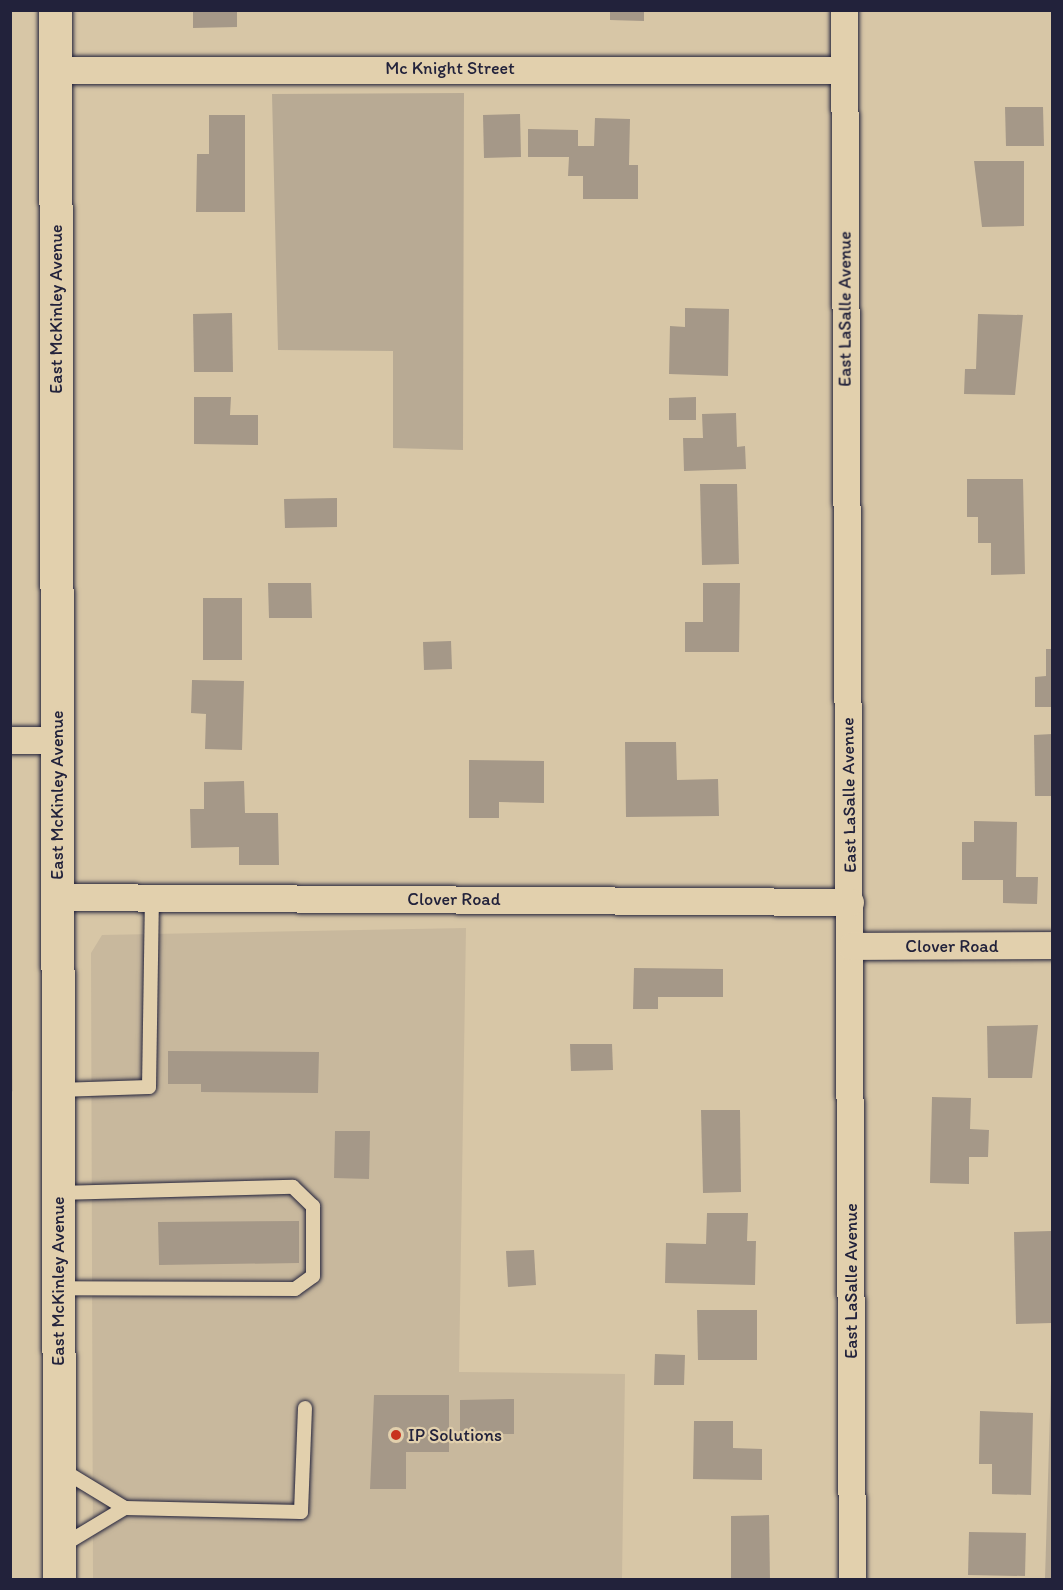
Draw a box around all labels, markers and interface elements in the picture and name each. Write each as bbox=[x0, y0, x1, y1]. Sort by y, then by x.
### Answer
street label: Mc Knight Street bbox=[385, 57, 515, 79]
street label: East McKinley Avenue bbox=[45, 225, 67, 393]
street label: East LaSalle Avenue bbox=[834, 232, 856, 386]
street label: East McKinley Avenue bbox=[46, 711, 68, 879]
street label: East LaSalle Avenue bbox=[837, 717, 861, 873]
street label: Clover Road bbox=[408, 888, 500, 910]
street label: Clover Road bbox=[906, 935, 998, 957]
street label: East McKinley Avenue bbox=[47, 1197, 69, 1365]
street label: East LaSalle Avenue bbox=[840, 1204, 862, 1358]
place label: IP Solutions bbox=[408, 1424, 502, 1446]
marker: IP Solutions bbox=[389, 1428, 403, 1442]

